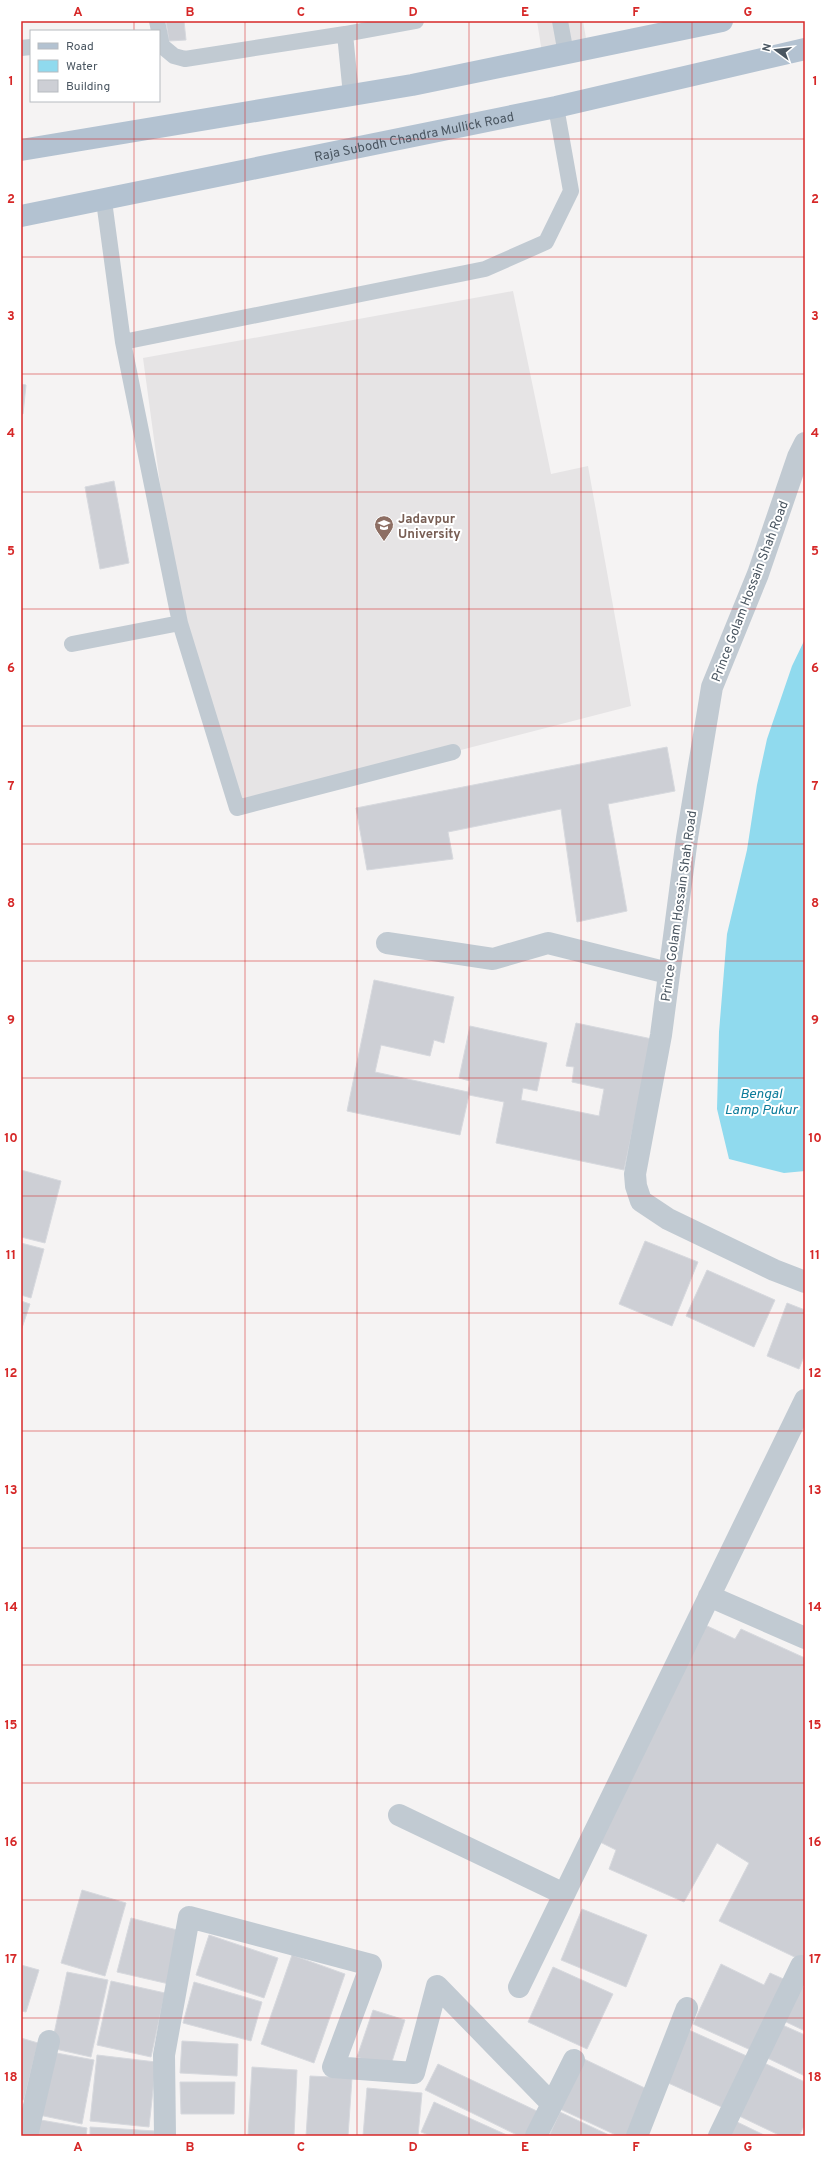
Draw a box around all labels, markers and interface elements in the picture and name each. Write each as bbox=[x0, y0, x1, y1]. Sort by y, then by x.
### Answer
text: A bbox=[73, 5, 83, 21]
text: B bbox=[186, 5, 195, 21]
text: C bbox=[297, 5, 305, 21]
text: D bbox=[408, 5, 418, 21]
text: E bbox=[521, 5, 529, 21]
text: F bbox=[632, 5, 640, 21]
text: G bbox=[744, 5, 753, 21]
legend bbox=[30, 30, 160, 102]
north arrow bbox=[756, 30, 796, 70]
text: Road bbox=[66, 39, 94, 55]
text: N bbox=[760, 42, 775, 53]
text: Water bbox=[66, 59, 98, 75]
text: 1 bbox=[8, 74, 14, 90]
text: 1 bbox=[812, 74, 818, 90]
text: Building bbox=[66, 79, 110, 95]
street label: Raja Subodh Chandra Mullick Road bbox=[313, 110, 516, 166]
text: 2 bbox=[7, 192, 15, 208]
text: 2 bbox=[811, 192, 819, 208]
text: 3 bbox=[7, 309, 15, 325]
text: 3 bbox=[811, 309, 819, 325]
text: 4 bbox=[7, 426, 15, 442]
text: 4 bbox=[811, 426, 819, 442]
street label: Prince Golam Hossain Shah Road bbox=[709, 499, 793, 685]
place label: Jadavpur University bbox=[398, 512, 461, 543]
school or university icon: Jadavpur University bbox=[373, 514, 395, 542]
text: 5 bbox=[7, 544, 15, 560]
text: 5 bbox=[811, 544, 819, 560]
text: 6 bbox=[7, 661, 15, 677]
text: 6 bbox=[811, 661, 819, 677]
text: 7 bbox=[8, 779, 15, 795]
text: 7 bbox=[812, 779, 819, 795]
street label: Prince Golam Hossain Shah Road bbox=[659, 810, 701, 1003]
text: 8 bbox=[7, 896, 15, 912]
text: 8 bbox=[811, 896, 819, 912]
text: 9 bbox=[7, 1013, 15, 1029]
text: 9 bbox=[811, 1013, 819, 1029]
water label: Bengal Lamp Pukur bbox=[725, 1086, 799, 1119]
text: 10 bbox=[4, 1131, 18, 1147]
text: 10 bbox=[808, 1131, 822, 1147]
text: 11 bbox=[6, 1248, 16, 1264]
text: 11 bbox=[810, 1248, 820, 1264]
text: 12 bbox=[4, 1366, 18, 1382]
text: 12 bbox=[808, 1366, 822, 1382]
text: 13 bbox=[5, 1483, 18, 1499]
text: 13 bbox=[809, 1483, 822, 1499]
text: 14 bbox=[4, 1600, 18, 1616]
text: 14 bbox=[808, 1600, 822, 1616]
text: 15 bbox=[4, 1718, 18, 1734]
text: 15 bbox=[808, 1718, 822, 1734]
text: 16 bbox=[4, 1835, 18, 1851]
text: 16 bbox=[808, 1835, 822, 1851]
text: 17 bbox=[5, 1952, 17, 1968]
text: 17 bbox=[809, 1952, 821, 1968]
text: 18 bbox=[4, 2070, 18, 2086]
text: 18 bbox=[808, 2070, 822, 2086]
text: A bbox=[73, 2140, 83, 2156]
text: B bbox=[186, 2140, 195, 2156]
text: C bbox=[297, 2140, 305, 2156]
text: D bbox=[408, 2140, 418, 2156]
text: E bbox=[521, 2140, 529, 2156]
text: F bbox=[632, 2140, 640, 2156]
text: G bbox=[744, 2140, 753, 2156]

